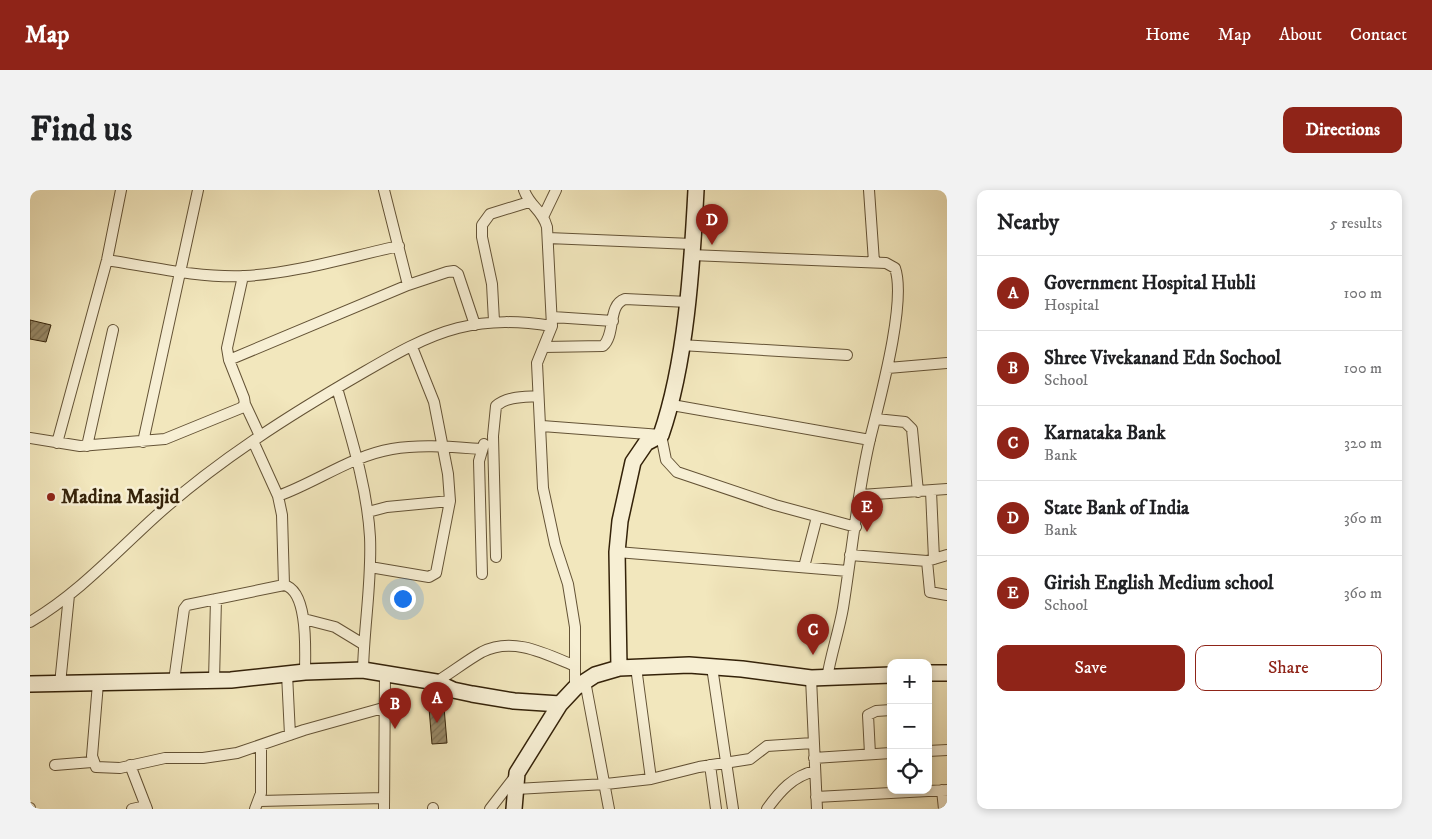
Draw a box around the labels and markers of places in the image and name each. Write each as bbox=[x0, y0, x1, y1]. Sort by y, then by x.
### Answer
pin: D bbox=[696, 204, 728, 245]
place label: Madina Masjid bbox=[61, 485, 181, 510]
marker: Madina Masjid bbox=[45, 491, 57, 503]
pin: E bbox=[851, 491, 883, 532]
pin: C bbox=[797, 614, 829, 655]
pin: A bbox=[421, 682, 453, 723]
pin: B bbox=[379, 688, 411, 729]

